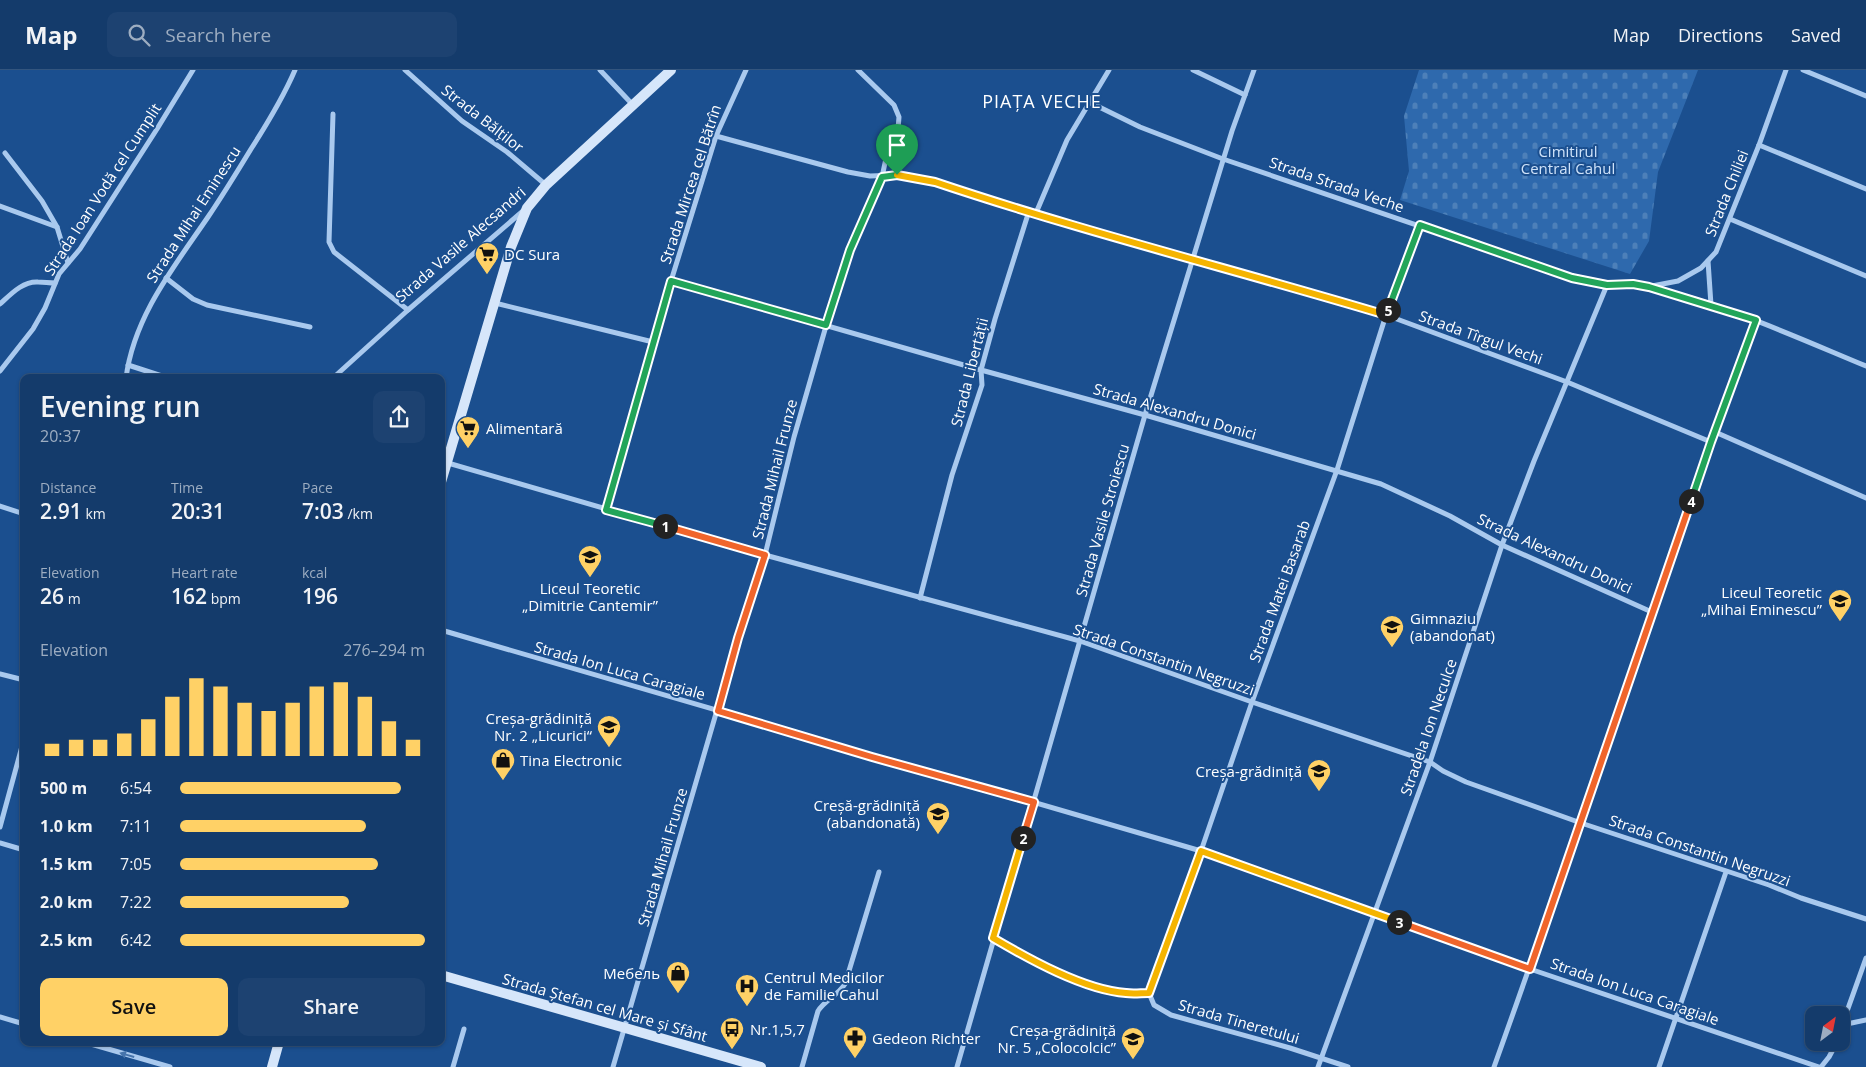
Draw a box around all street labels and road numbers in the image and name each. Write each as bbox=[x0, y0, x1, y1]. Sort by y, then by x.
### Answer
street label: Strada Bălților bbox=[438, 80, 528, 156]
street label: Strada Ioan Vodă cel Cumplit bbox=[39, 99, 165, 279]
street label: Strada Mircea cel Bătrîn bbox=[655, 102, 725, 266]
street label: Strada Mihai Eminescu bbox=[141, 142, 245, 286]
street label: Strada Chiliei bbox=[1700, 147, 1752, 239]
street label: Strada Strada Veche bbox=[1267, 152, 1407, 216]
street label: Strada Vasile Alecsandri bbox=[391, 182, 529, 306]
street label: Strada Tîrgul Vechi bbox=[1416, 305, 1546, 369]
street label: Strada Libertății bbox=[946, 316, 992, 428]
street label: Strada Alexandru Donici bbox=[1091, 378, 1259, 444]
street label: Strada Mihail Frunze bbox=[747, 397, 801, 541]
street label: Strada Vasile Stroiescu bbox=[1071, 441, 1133, 599]
street label: Strada Alexandru Donici bbox=[1474, 508, 1636, 598]
street label: Strada Matei Basarab bbox=[1244, 517, 1314, 665]
street label: Strada Constantin Negruzzi bbox=[1071, 619, 1257, 699]
street label: Strada Ion Luca Caragiale bbox=[532, 636, 708, 704]
street label: Stradela Ion Neculce bbox=[1395, 656, 1461, 798]
street label: Strada Mihail Frunze bbox=[633, 785, 691, 929]
street label: Strada Constantin Negruzzi bbox=[1607, 810, 1793, 890]
street label: Strada Ion Luca Caragiale bbox=[1548, 953, 1722, 1029]
street label: Strada Ștefan cel Mare și Sfânt bbox=[500, 968, 710, 1046]
street label: Strada Tineretului bbox=[1176, 994, 1302, 1048]

